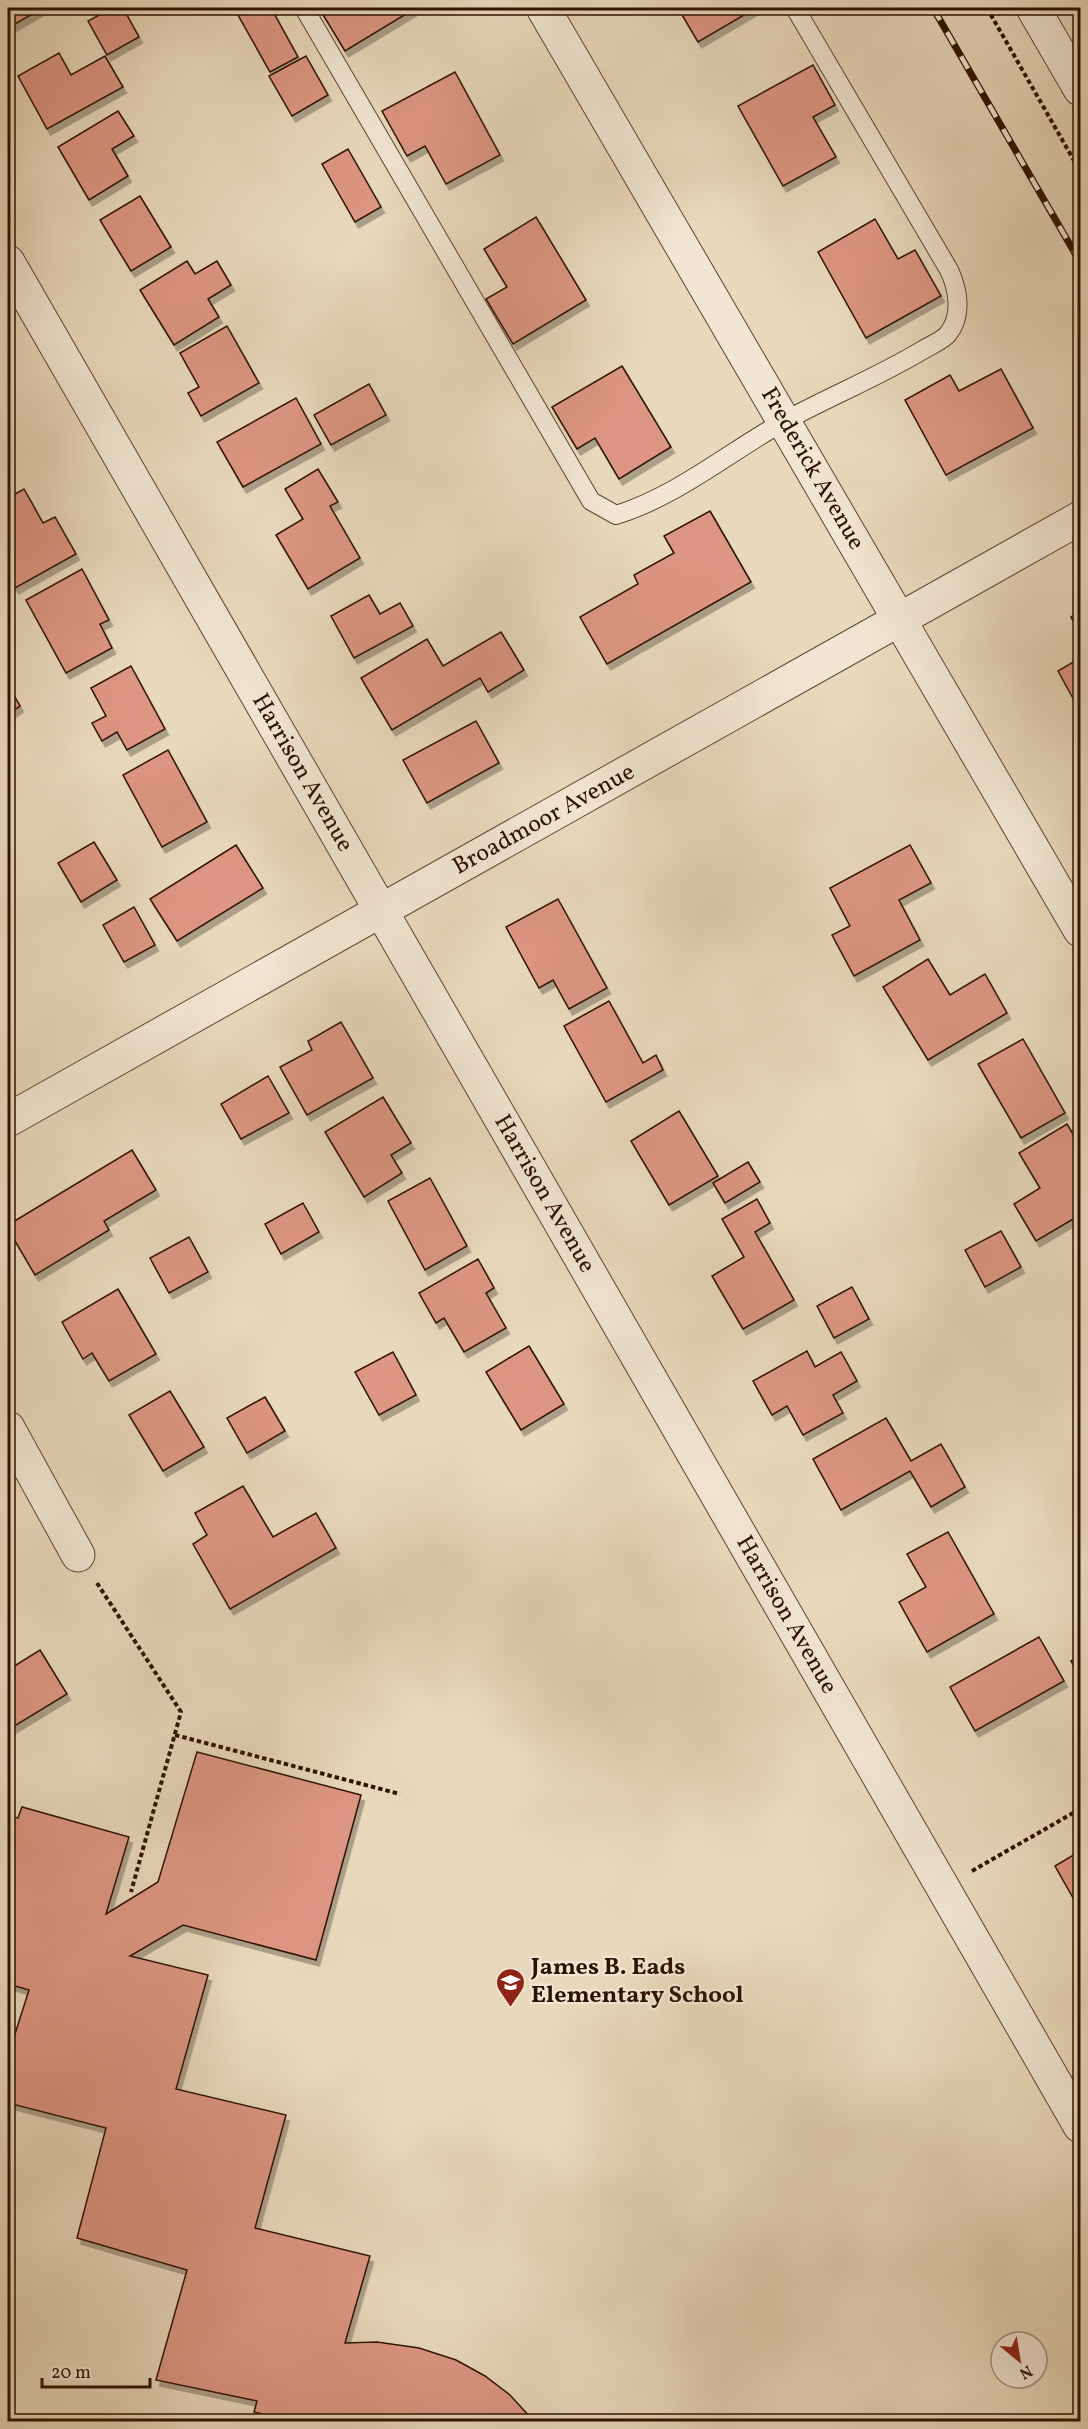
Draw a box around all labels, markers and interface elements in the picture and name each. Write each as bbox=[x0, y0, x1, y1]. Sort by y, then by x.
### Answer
street label: Frederick Avenue bbox=[752, 381, 872, 557]
street label: Harrison Avenue bbox=[243, 687, 361, 859]
street label: Broadmoor Avenue bbox=[447, 756, 641, 884]
street label: Harrison Avenue bbox=[485, 1108, 603, 1280]
street label: Harrison Avenue bbox=[727, 1529, 845, 1701]
place label: James B. Eads Elementary School bbox=[530, 1951, 744, 2013]
school or university icon: James B. Eads Elementary School bbox=[494, 1966, 526, 2008]
north arrow bbox=[989, 2330, 1049, 2390]
scale bar bbox=[42, 2351, 150, 2389]
text: N bbox=[1015, 2359, 1036, 2384]
text: 20 m bbox=[51, 2361, 91, 2386]

